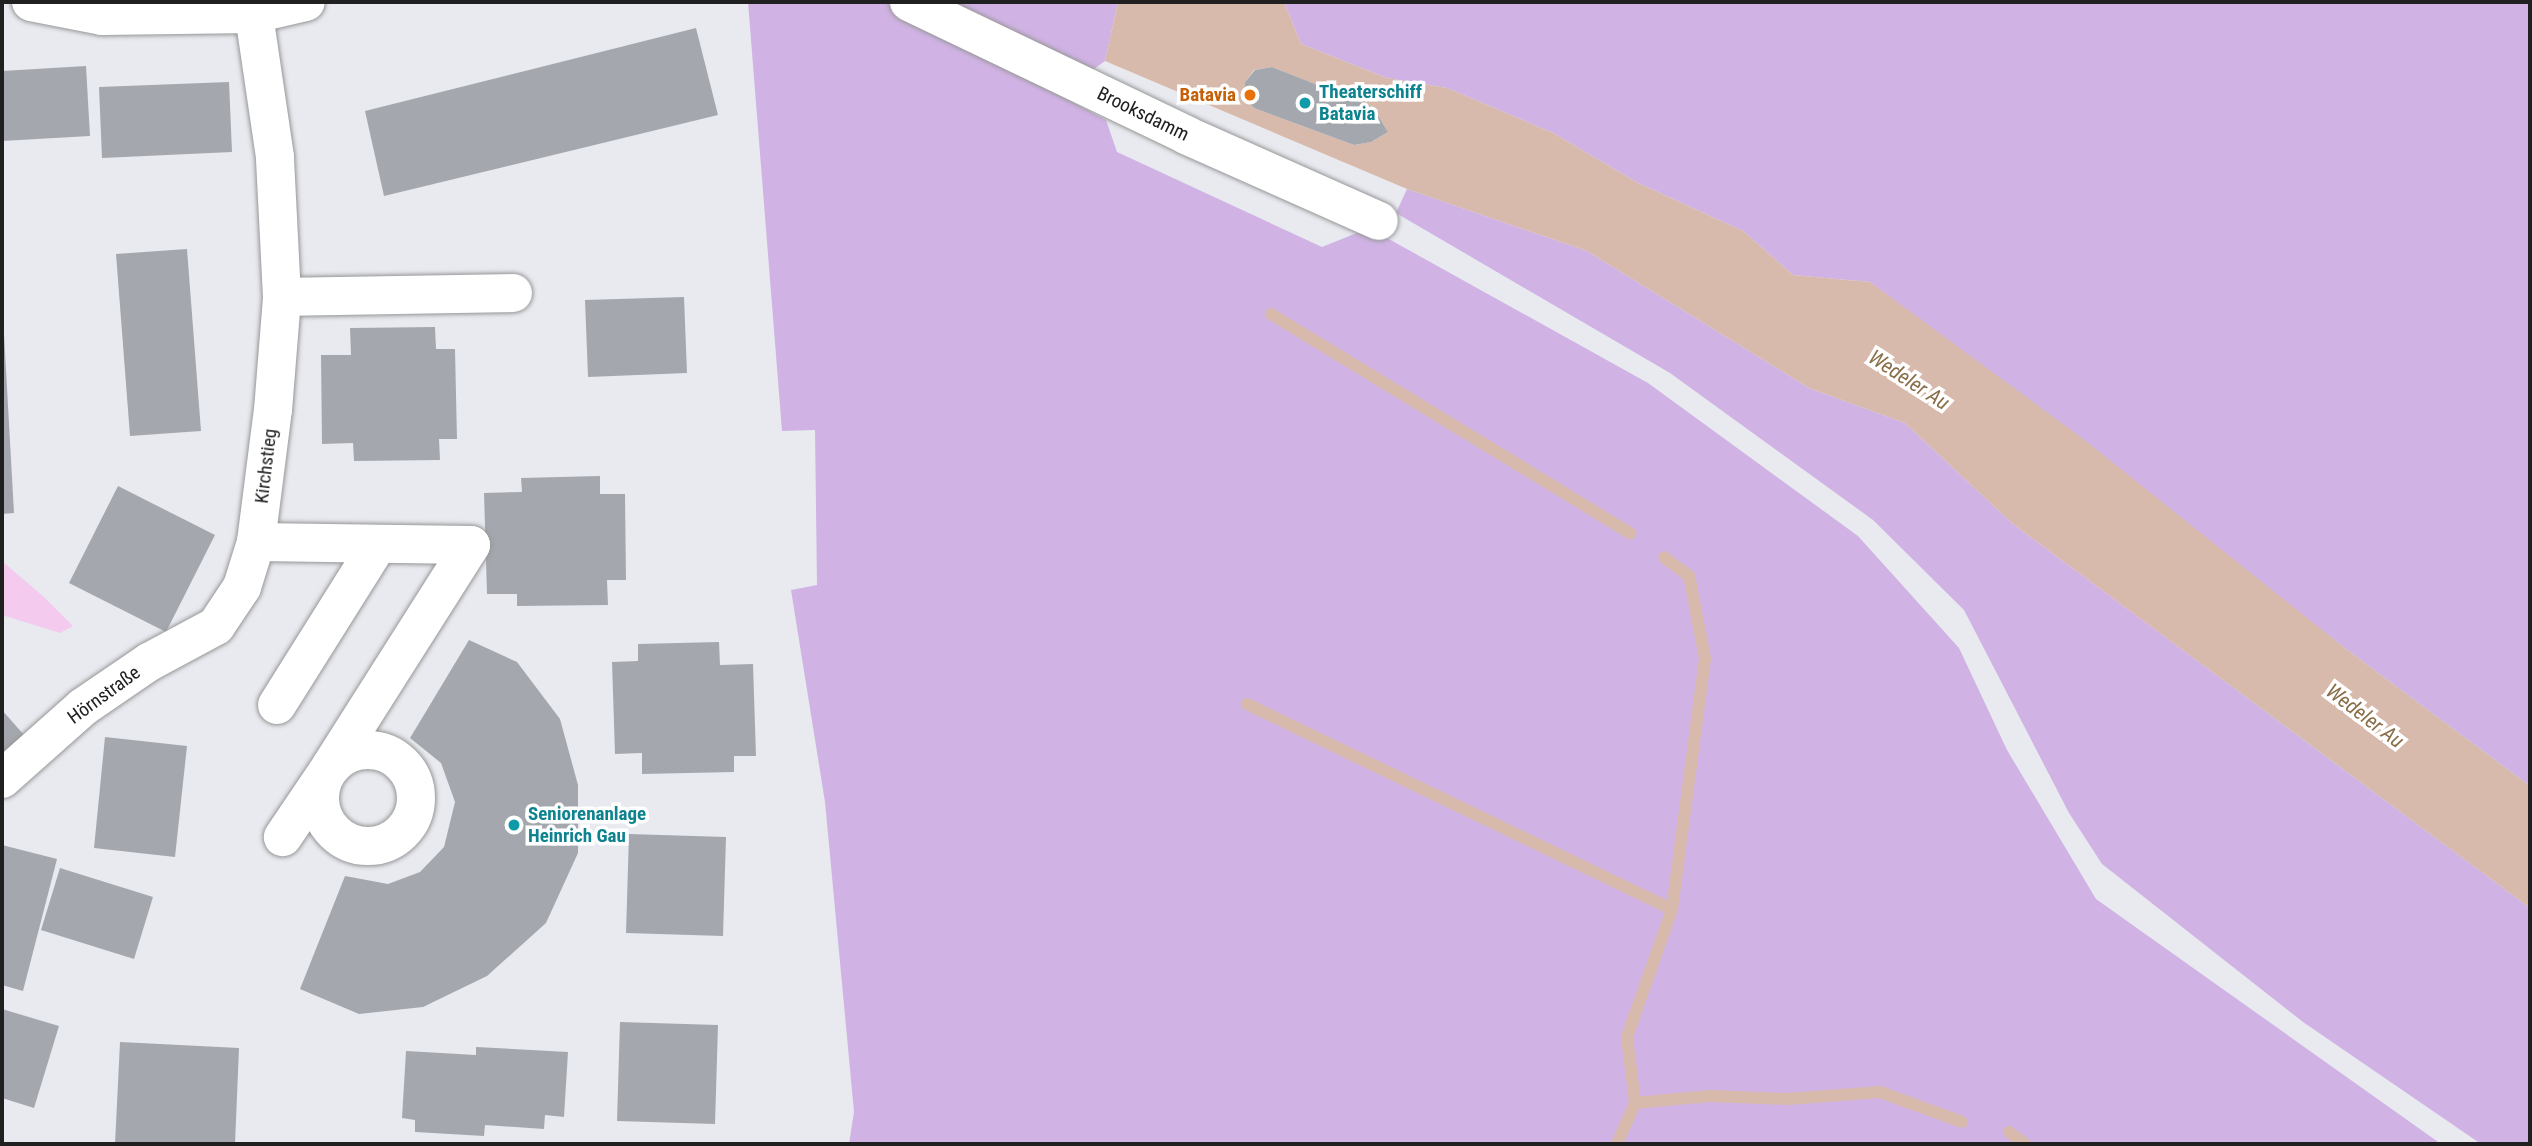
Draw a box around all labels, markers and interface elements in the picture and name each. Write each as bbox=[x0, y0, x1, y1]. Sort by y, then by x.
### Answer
place label: Theaterschiff Batavia bbox=[1319, 81, 1422, 125]
street label: Brooksdamm bbox=[1093, 82, 1193, 146]
place label: Batavia bbox=[1179, 84, 1236, 106]
marker: Batavia bbox=[1242, 87, 1258, 103]
marker: Theaterschiff Batavia bbox=[1297, 95, 1313, 111]
water label: Wedeler Au bbox=[1864, 345, 1954, 415]
street label: Kirchstieg bbox=[250, 427, 282, 505]
street label: Hörnstraße bbox=[63, 661, 145, 729]
water label: Wedeler Au bbox=[2321, 679, 2409, 753]
place label: Seniorenanlage Heinrich Gau bbox=[528, 803, 646, 847]
marker: Seniorenanlage Heinrich Gau bbox=[506, 817, 522, 833]

